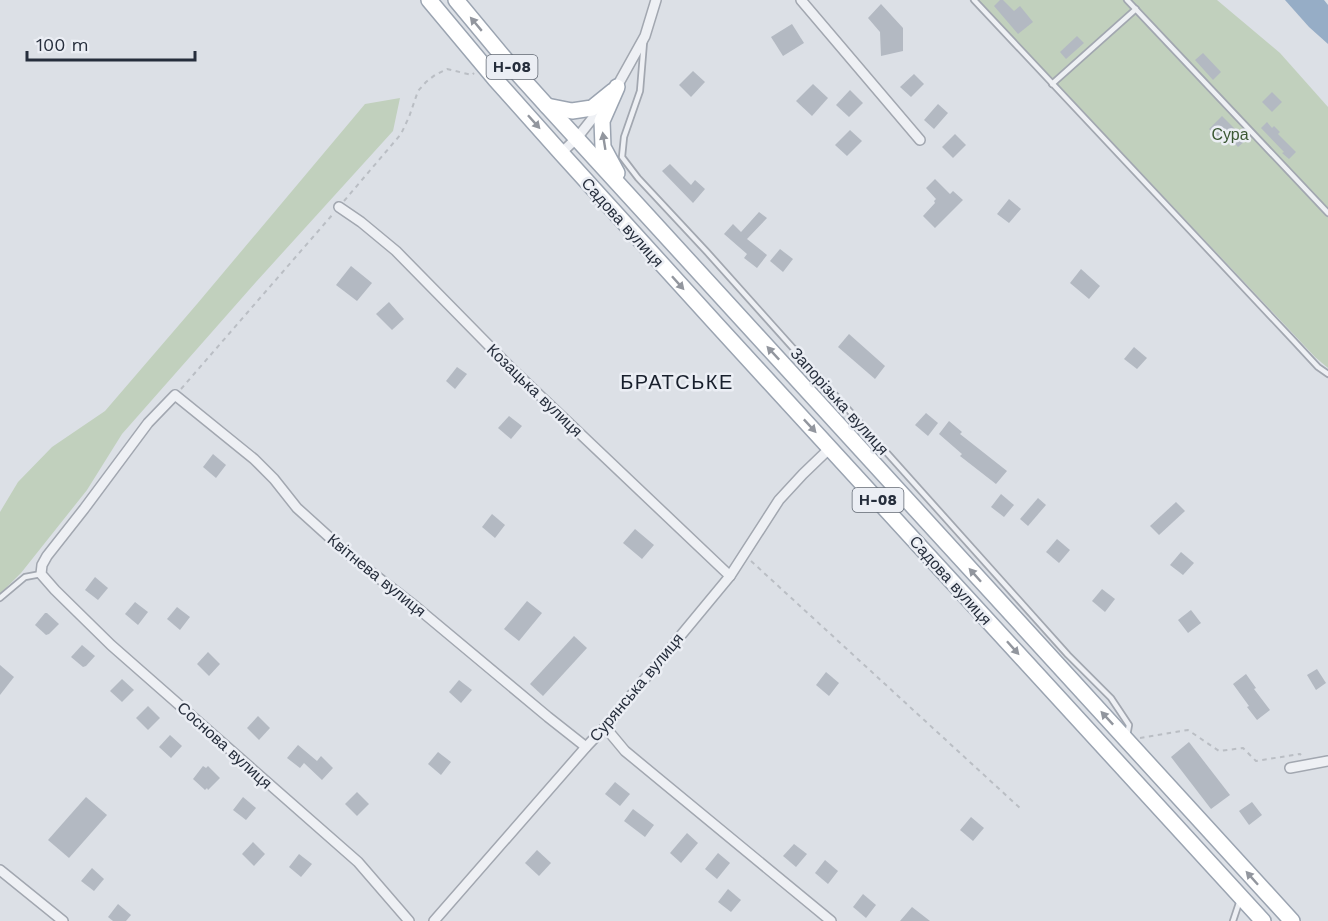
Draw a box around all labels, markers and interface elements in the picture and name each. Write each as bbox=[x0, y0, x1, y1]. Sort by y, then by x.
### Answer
one-way arrow bbox=[471, 17, 483, 32]
scale bar bbox=[27, 24, 195, 62]
text: 100 m bbox=[36, 34, 89, 55]
road number: Н-08 bbox=[486, 55, 538, 79]
one-way arrow bbox=[527, 115, 541, 130]
park label: Сура bbox=[1211, 125, 1249, 144]
one-way arrow bbox=[599, 131, 608, 150]
street label: Садова вулиця bbox=[578, 174, 668, 271]
one-way arrow bbox=[671, 275, 684, 290]
street label: Козацька вулиця bbox=[483, 340, 586, 441]
street label: Запорізька вулиця bbox=[786, 344, 893, 459]
one-way arrow bbox=[767, 346, 780, 361]
district label: БРАТСЬКЕ bbox=[620, 370, 734, 394]
one-way arrow bbox=[803, 419, 817, 434]
road number: Н-08 bbox=[852, 488, 904, 512]
street label: Квітнева вулиця bbox=[324, 530, 430, 621]
street label: Садова вулиця bbox=[906, 532, 996, 629]
one-way arrow bbox=[968, 567, 982, 582]
street label: Сурянська вулиця bbox=[586, 629, 687, 745]
one-way arrow bbox=[1006, 640, 1019, 655]
street label: Соснова вулиця bbox=[173, 698, 276, 793]
one-way arrow bbox=[1100, 711, 1114, 726]
one-way arrow bbox=[1246, 871, 1260, 885]

